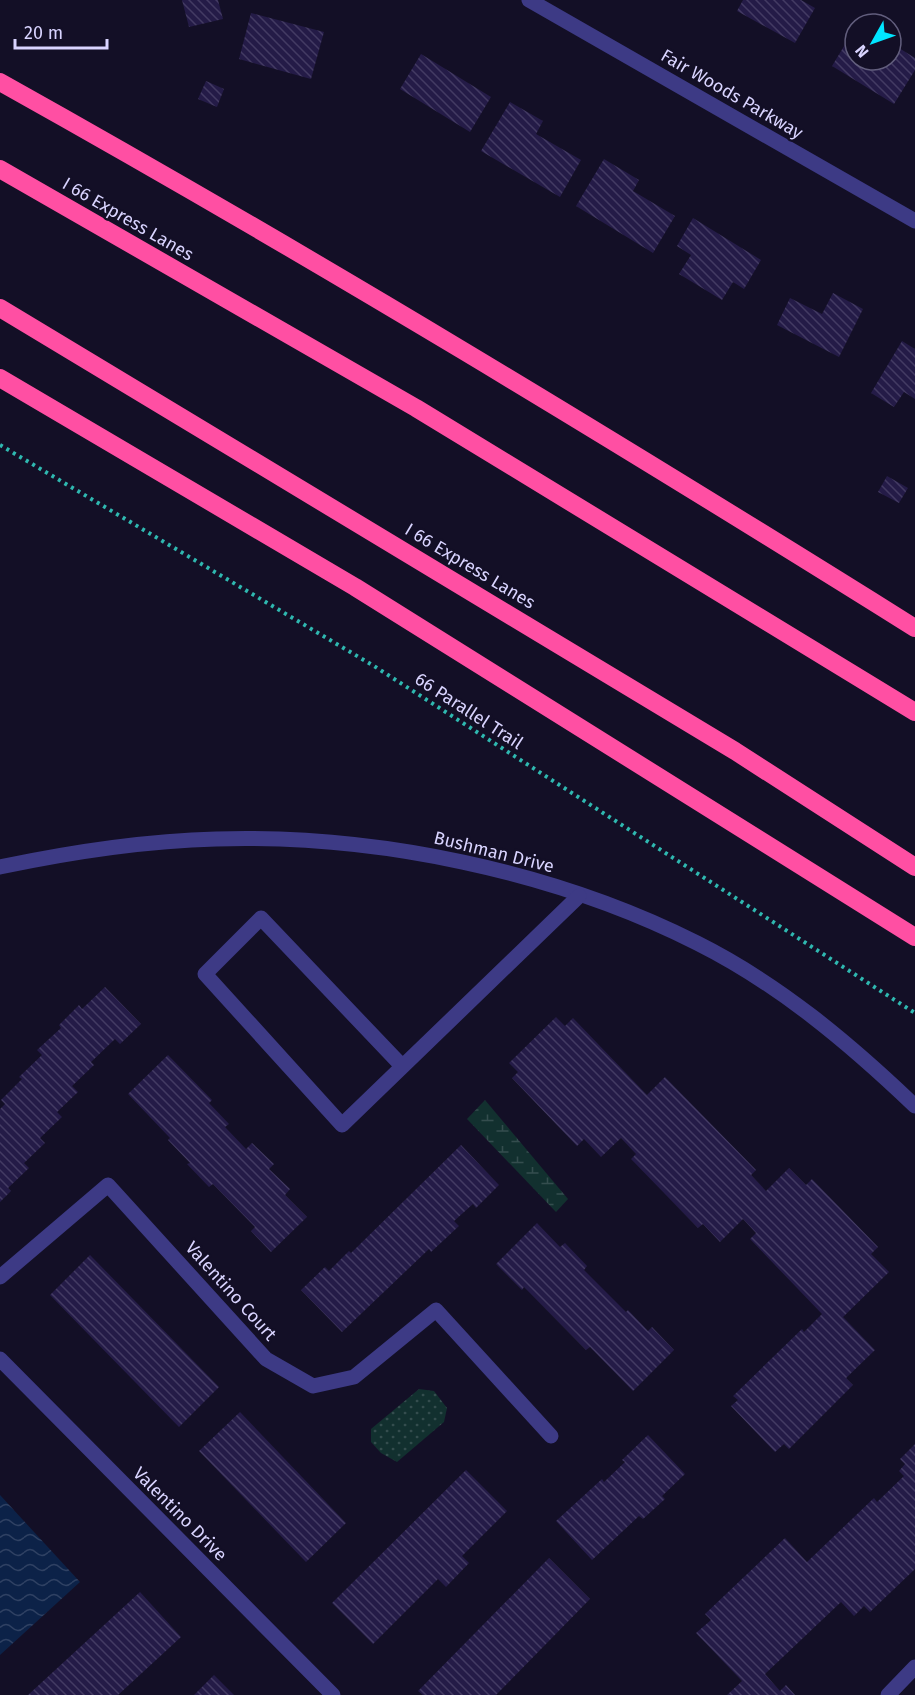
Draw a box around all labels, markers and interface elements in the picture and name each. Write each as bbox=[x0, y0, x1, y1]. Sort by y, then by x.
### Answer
scale bar bbox=[15, 12, 106, 50]
north arrow bbox=[843, 12, 903, 72]
text: 20 m bbox=[24, 22, 63, 44]
text: N bbox=[851, 41, 873, 61]
street label: Fair Woods Parkway bbox=[657, 44, 807, 144]
street label: I 66 Express Lanes bbox=[58, 172, 198, 266]
street label: I 66 Express Lanes bbox=[401, 518, 539, 614]
street label: 66 Parallel Trail bbox=[411, 668, 527, 754]
street label: Bushman Drive bbox=[432, 826, 556, 878]
street label: Valentino Court bbox=[181, 1237, 282, 1346]
street label: Valentino Drive bbox=[128, 1462, 232, 1566]

